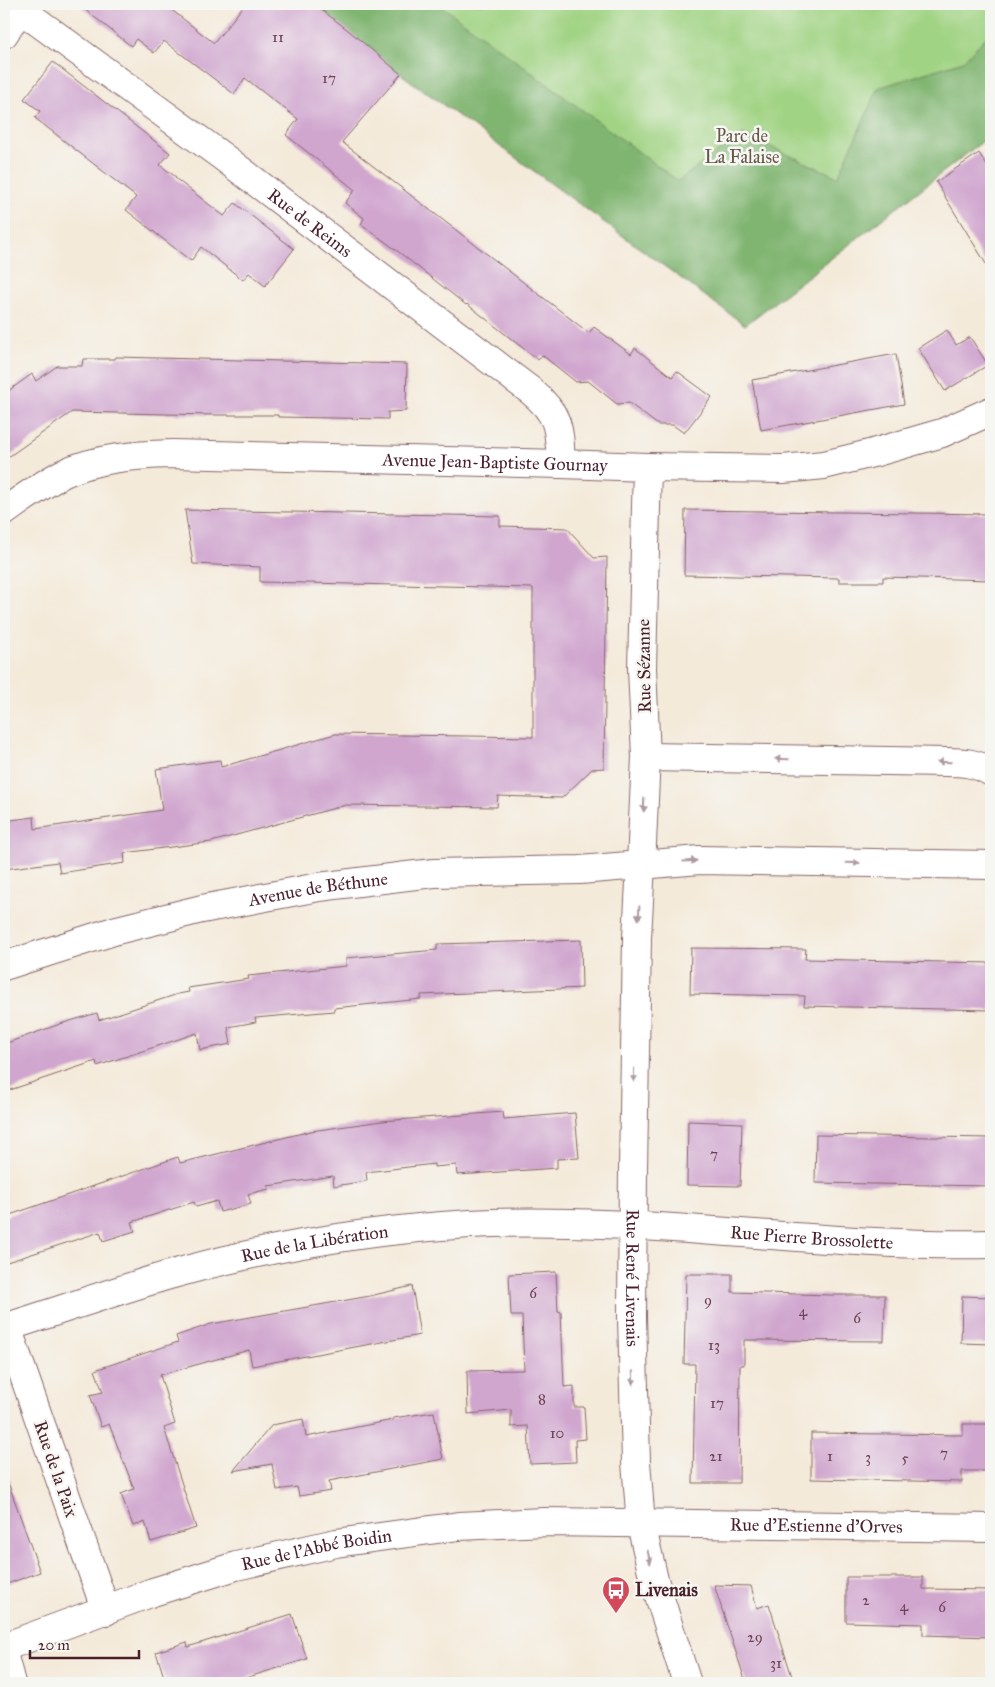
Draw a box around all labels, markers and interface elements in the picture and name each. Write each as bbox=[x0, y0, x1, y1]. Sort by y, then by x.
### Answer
house number: 11 bbox=[272, 28, 284, 46]
house number: 17 bbox=[322, 69, 336, 87]
park label: Parc de La Falaise bbox=[704, 125, 780, 168]
street label: Rue de Reims bbox=[263, 184, 357, 262]
street label: Avenue Jean-Baptiste Gournay bbox=[381, 448, 609, 477]
street label: Rue Sézanne bbox=[632, 619, 656, 713]
one-way arrow bbox=[774, 755, 790, 763]
one-way arrow bbox=[936, 757, 952, 765]
one-way arrow bbox=[639, 798, 647, 814]
one-way arrow bbox=[682, 857, 698, 865]
one-way arrow bbox=[845, 860, 861, 868]
street label: Avenue de Béthune bbox=[246, 867, 389, 911]
one-way arrow bbox=[634, 905, 642, 921]
one-way arrow bbox=[630, 1068, 638, 1084]
house number: 7 bbox=[710, 1145, 718, 1163]
street label: Rue René Livenais bbox=[621, 1209, 644, 1347]
street label: Rue de la Libération bbox=[239, 1220, 390, 1267]
street label: Rue Pierre Brossolette bbox=[729, 1221, 894, 1254]
house number: 6 bbox=[529, 1284, 538, 1302]
house number: 9 bbox=[704, 1291, 712, 1309]
house number: 4 bbox=[799, 1302, 808, 1320]
house number: 6 bbox=[853, 1309, 862, 1327]
house number: 13 bbox=[708, 1336, 720, 1354]
one-way arrow bbox=[629, 1370, 637, 1386]
house number: 8 bbox=[538, 1390, 546, 1408]
house number: 17 bbox=[710, 1394, 724, 1412]
street label: Rue de la Paix bbox=[29, 1418, 83, 1520]
house number: 10 bbox=[550, 1424, 564, 1442]
house number: 7 bbox=[940, 1444, 948, 1462]
house number: 21 bbox=[709, 1447, 723, 1465]
house number: 1 bbox=[827, 1447, 833, 1465]
house number: 3 bbox=[865, 1448, 871, 1466]
house number: 5 bbox=[902, 1449, 909, 1467]
street label: Rue d'Estienne d'Orves bbox=[730, 1513, 903, 1538]
street label: Rue de l'Abbé Boidin bbox=[239, 1524, 393, 1575]
one-way arrow bbox=[645, 1549, 653, 1564]
bus stop icon: Livenais bbox=[601, 1575, 631, 1614]
place label: Livenais bbox=[635, 1579, 698, 1601]
house number: 2 bbox=[862, 1591, 870, 1609]
house number: 4 bbox=[900, 1597, 909, 1615]
house number: 6 bbox=[938, 1598, 947, 1616]
scale bar bbox=[30, 1627, 139, 1659]
house number: 29 bbox=[747, 1628, 763, 1646]
text: 20 m bbox=[38, 1636, 70, 1654]
house number: 31 bbox=[770, 1654, 782, 1672]

